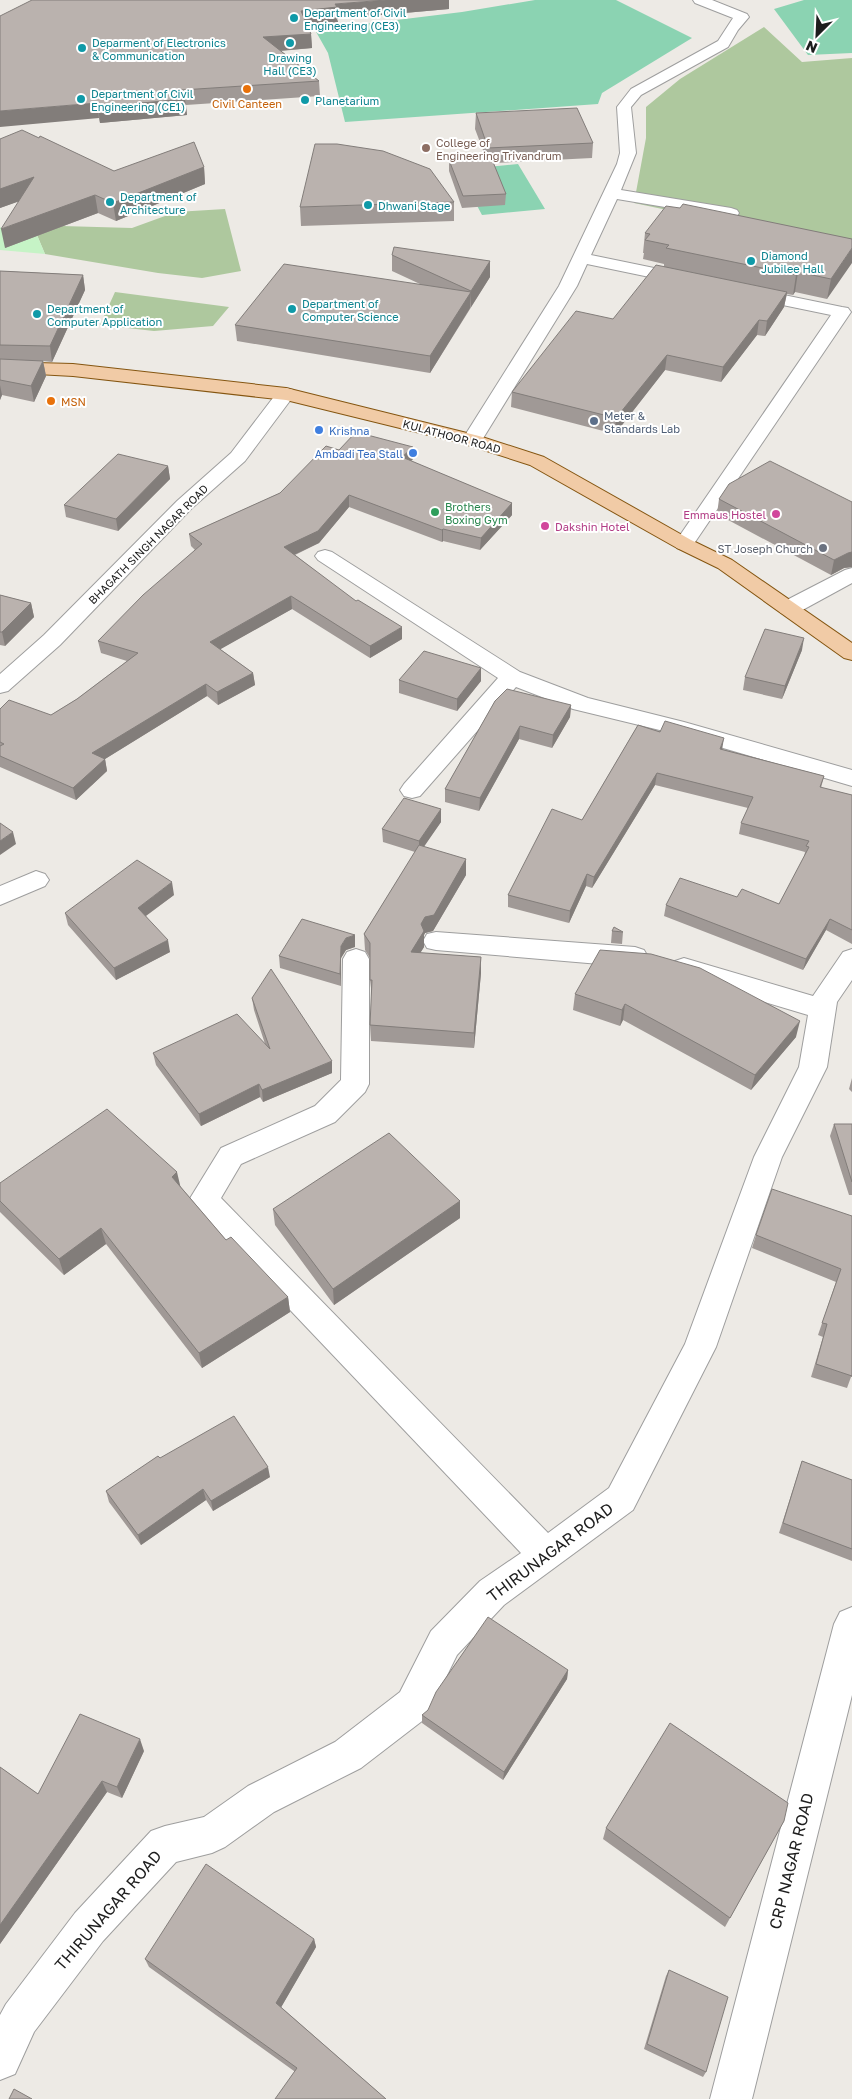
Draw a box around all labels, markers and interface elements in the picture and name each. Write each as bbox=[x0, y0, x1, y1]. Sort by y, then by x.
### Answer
place label: Department of Civil Engineering (CE3) bbox=[304, 6, 407, 32]
north arrow bbox=[792, 10, 842, 60]
marker: Department of Civil Engineering (CE3) bbox=[288, 12, 300, 24]
place label: Deparment of Electronics & Communication bbox=[92, 36, 226, 62]
marker: Drawing Hall (CE3) bbox=[284, 37, 296, 49]
text: N bbox=[803, 37, 820, 57]
marker: Deparment of Electronics & Communication bbox=[76, 42, 88, 54]
place label: Drawing Hall (CE3) bbox=[263, 51, 317, 77]
marker: Civil Canteen bbox=[241, 83, 253, 95]
place label: Department of Civil Engineering (CE1) bbox=[91, 87, 194, 113]
marker: Department of Civil Engineering (CE1) bbox=[75, 93, 87, 105]
marker: Planetarium bbox=[299, 94, 311, 106]
place label: Planetarium bbox=[315, 94, 379, 107]
place label: Civil Canteen bbox=[212, 97, 282, 110]
place label: College of Engineering Trivandrum bbox=[436, 136, 562, 162]
marker: College of Engineering Trivandrum bbox=[420, 142, 432, 154]
place label: Department of Architecture bbox=[120, 190, 196, 216]
marker: Department of Architecture bbox=[104, 196, 116, 208]
marker: Dhwani Stage bbox=[362, 199, 374, 211]
place label: Dhwani Stage bbox=[378, 199, 450, 212]
place label: Diamond Jubilee Hall bbox=[761, 249, 824, 275]
marker: Diamond Jubilee Hall bbox=[745, 255, 757, 267]
place label: Department of Computer Science bbox=[302, 297, 399, 323]
place label: Department of Computer Application bbox=[47, 302, 162, 328]
marker: Department of Computer Science bbox=[286, 303, 298, 315]
marker: Department of Computer Application bbox=[31, 308, 43, 320]
marker: MSN bbox=[45, 395, 57, 407]
place label: MSN bbox=[61, 395, 86, 408]
place label: Meter & Standards Lab bbox=[604, 409, 680, 435]
marker: Meter & Standards Lab bbox=[588, 415, 600, 427]
street label: KULATHOOR ROAD bbox=[402, 417, 503, 455]
marker: Krishna bbox=[313, 424, 325, 436]
place label: Krishna bbox=[329, 424, 369, 437]
place label: Ambadi Tea Stall bbox=[315, 447, 403, 460]
marker: Ambadi Tea Stall bbox=[407, 447, 419, 459]
street label: BHAGATH SINGH NAGAR ROAD bbox=[86, 481, 211, 606]
place label: Brothers Boxing Gym bbox=[445, 500, 508, 526]
marker: Brothers Boxing Gym bbox=[429, 506, 441, 518]
place label: Emmaus Hostel bbox=[683, 508, 766, 521]
marker: Emmaus Hostel bbox=[770, 508, 782, 520]
marker: Dakshin Hotel bbox=[539, 520, 551, 532]
place label: Dakshin Hotel bbox=[555, 520, 630, 533]
place label: ST Joseph Church bbox=[717, 542, 813, 555]
marker: ST Joseph Church bbox=[817, 542, 829, 554]
street label: THIRUNAGAR ROAD bbox=[483, 1498, 617, 1606]
street label: CRP NAGAR ROAD bbox=[764, 1791, 818, 1931]
street label: THIRUNAGAR ROAD bbox=[50, 1846, 166, 1974]

